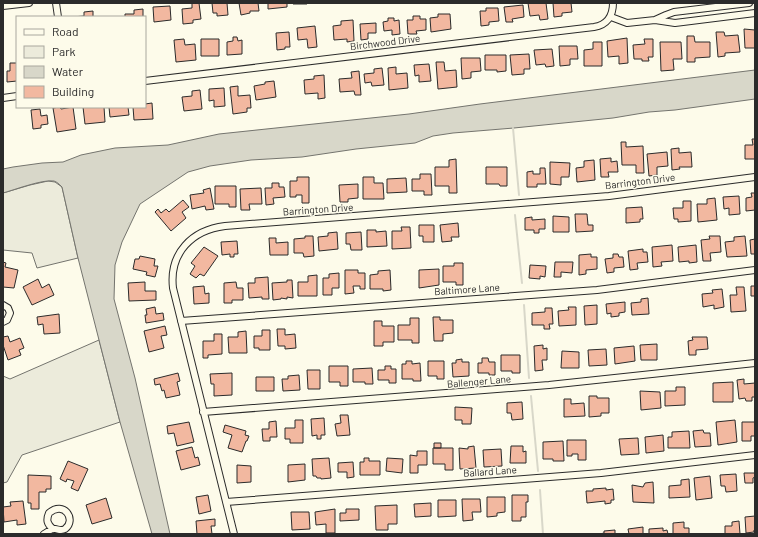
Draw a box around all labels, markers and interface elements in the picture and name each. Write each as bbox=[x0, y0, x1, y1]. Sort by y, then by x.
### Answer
legend bbox=[16, 16, 146, 108]
text: Road bbox=[52, 24, 79, 38]
street label: Birchwood Drive bbox=[349, 32, 421, 52]
text: Park bbox=[52, 44, 76, 58]
text: Water bbox=[52, 64, 84, 78]
text: Building bbox=[52, 84, 94, 98]
street label: Barrington Drive bbox=[604, 171, 676, 191]
street label: Barrington Drive bbox=[282, 201, 354, 217]
street label: Baltimore Lane bbox=[434, 281, 500, 297]
street label: Ballenger Lane bbox=[446, 372, 512, 390]
street label: Ballard Lane bbox=[463, 463, 517, 479]

